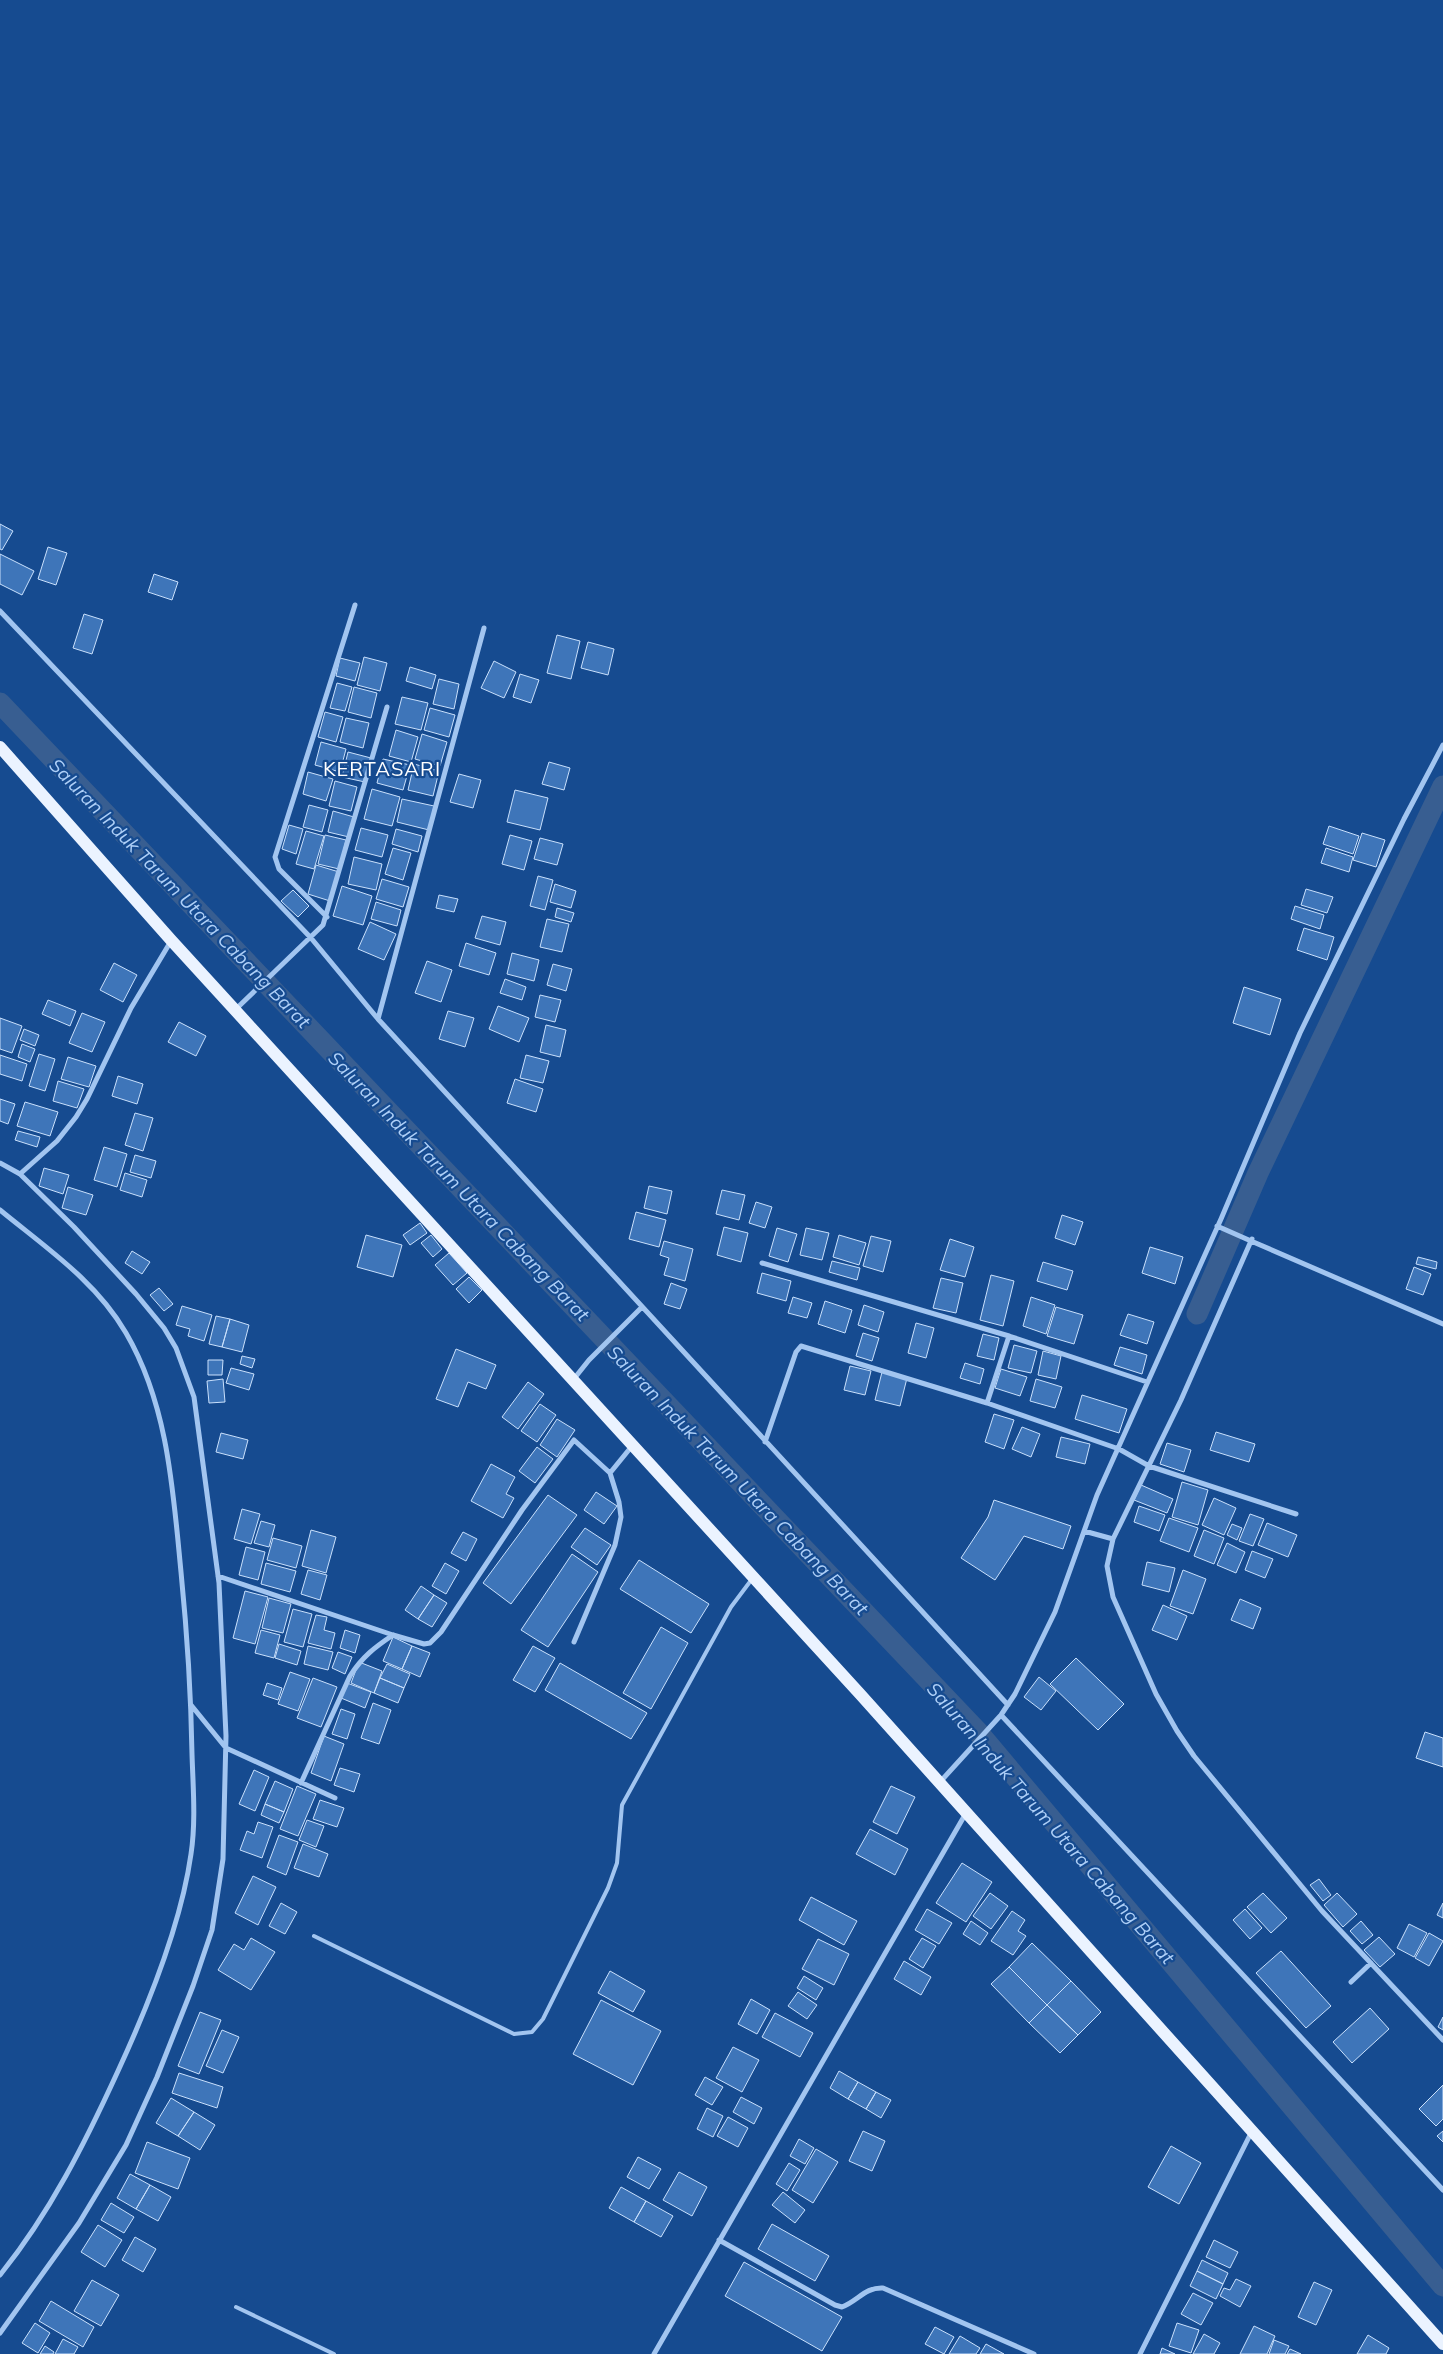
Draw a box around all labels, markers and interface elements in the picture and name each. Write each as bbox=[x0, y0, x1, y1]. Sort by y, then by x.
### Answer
water label: Saluran Induk Tarum Utara Cabang Barat bbox=[44, 753, 317, 1034]
district label: KERTASARI bbox=[323, 756, 441, 781]
water label: Saluran Induk Tarum Utara Cabang Barat bbox=[323, 1046, 596, 1327]
water label: Saluran Induk Tarum Utara Cabang Barat bbox=[602, 1340, 875, 1621]
water label: Saluran Induk Tarum Utara Cabang Barat bbox=[922, 1677, 1181, 1970]

